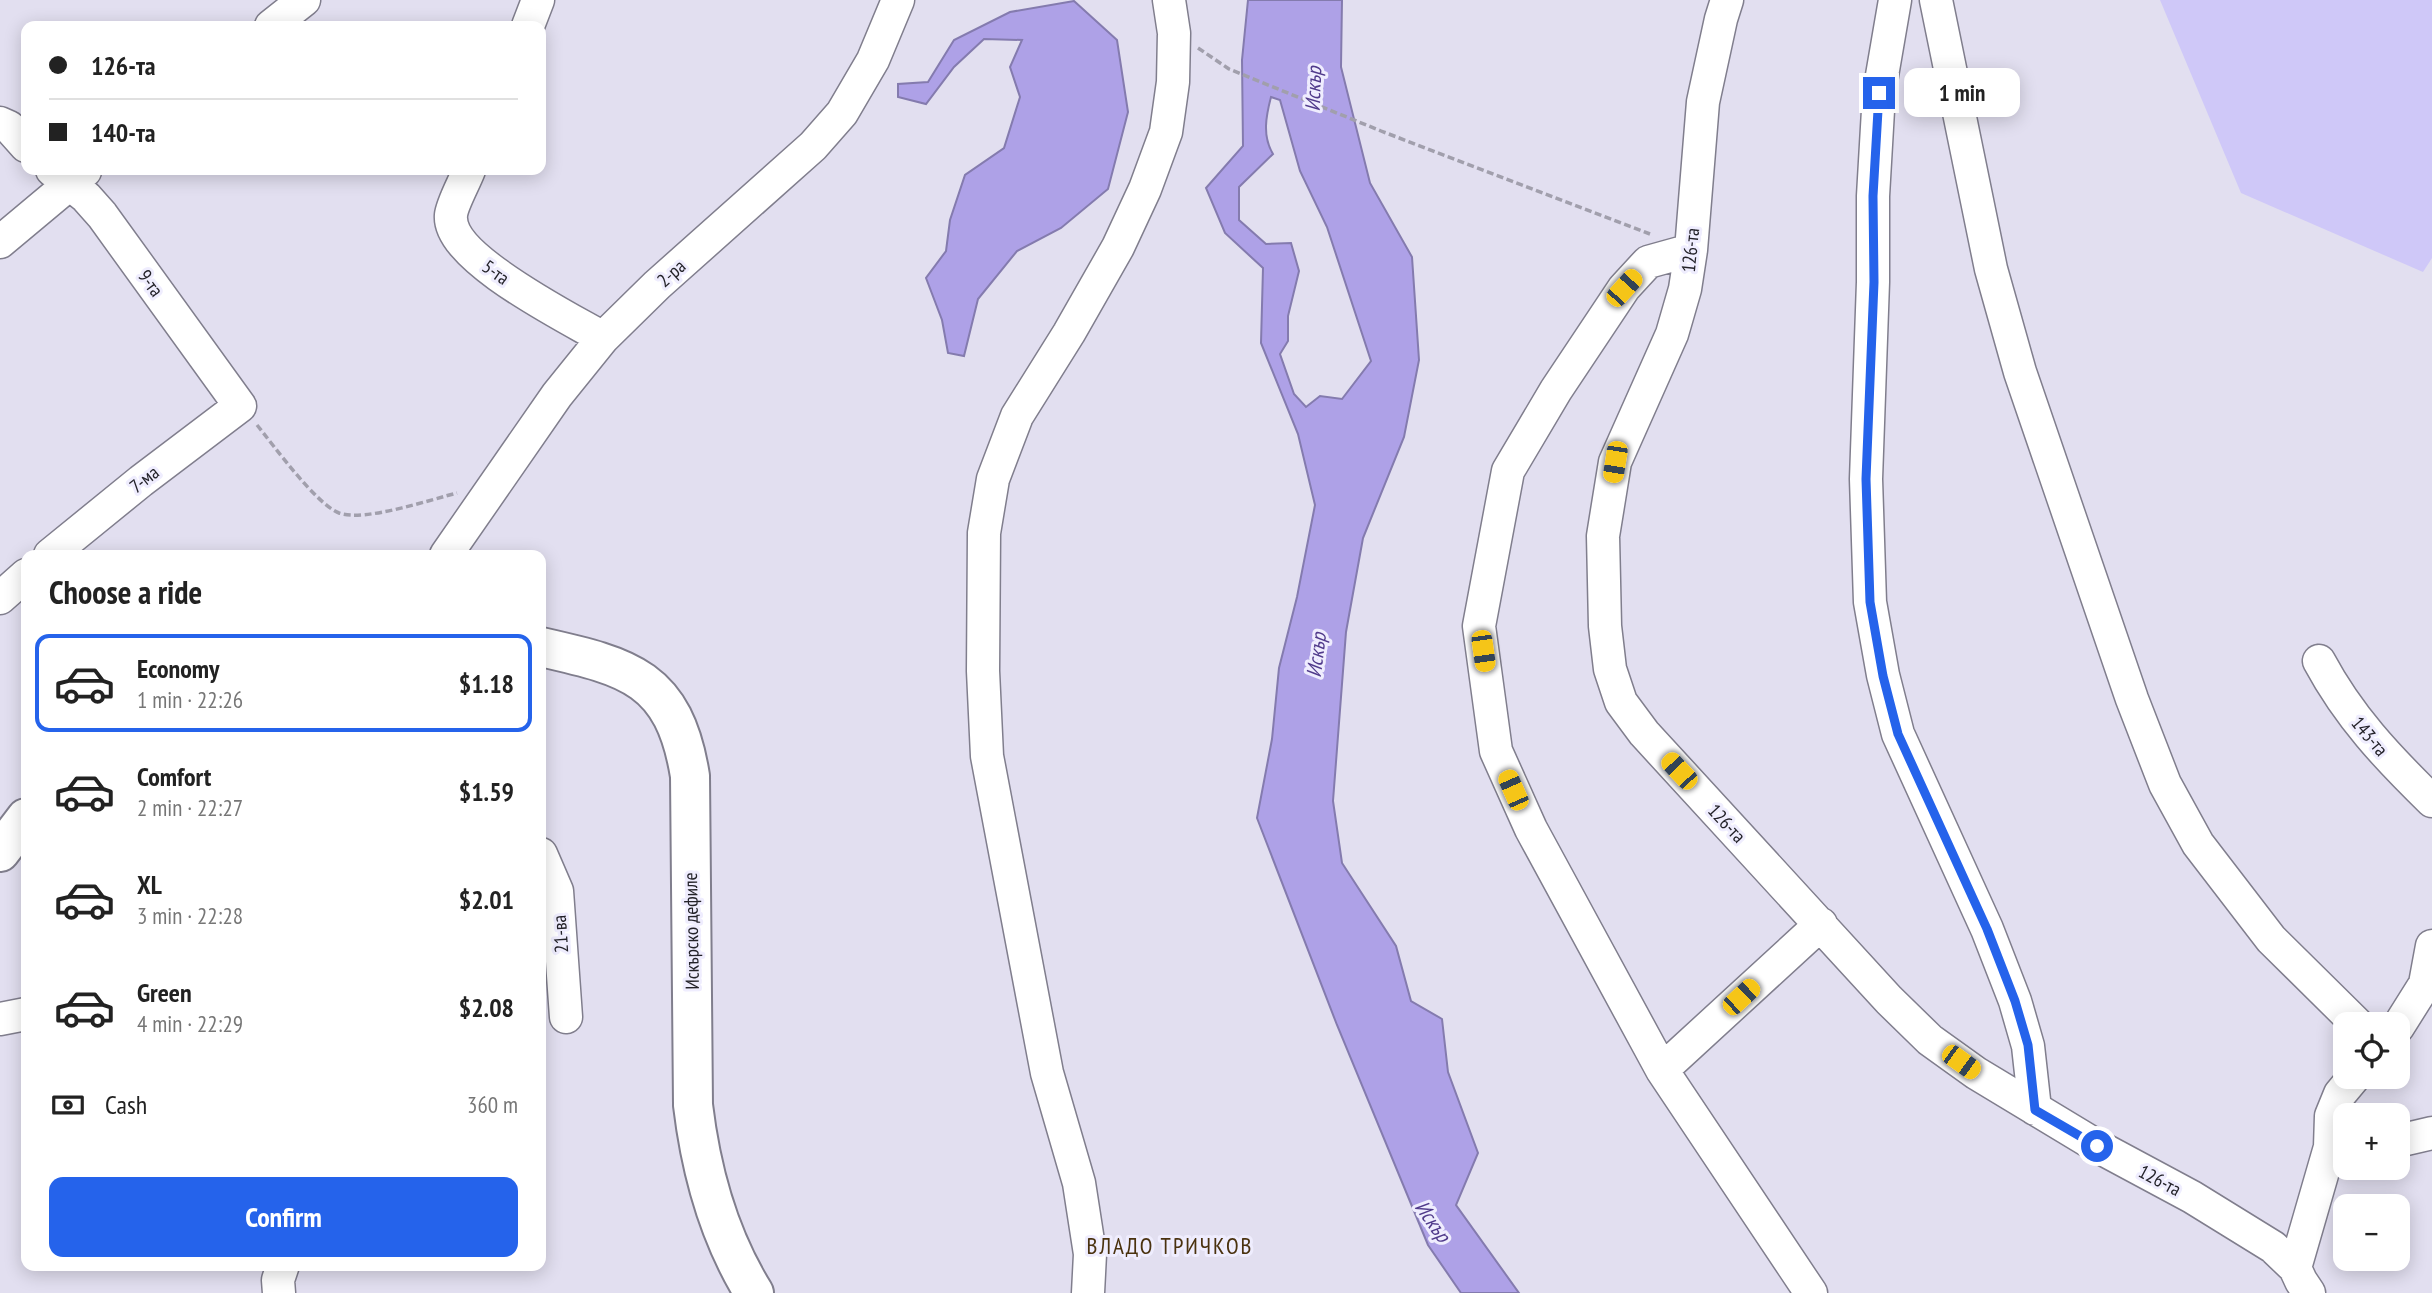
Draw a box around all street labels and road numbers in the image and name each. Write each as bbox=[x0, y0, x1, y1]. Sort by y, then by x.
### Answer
street label: 126-та bbox=[1676, 227, 1704, 273]
street label: 5-та bbox=[478, 254, 514, 290]
street label: 2-ра bbox=[652, 254, 690, 292]
street label: 9-та bbox=[133, 265, 169, 301]
street label: 7-ма bbox=[125, 460, 163, 498]
street label: 143-та bbox=[2346, 711, 2394, 761]
street label: 126-та bbox=[1703, 799, 1751, 847]
street label: Искърско дефиле bbox=[678, 872, 704, 990]
street label: 21-ва bbox=[547, 914, 573, 954]
street label: 126-та bbox=[2135, 1159, 2185, 1201]

